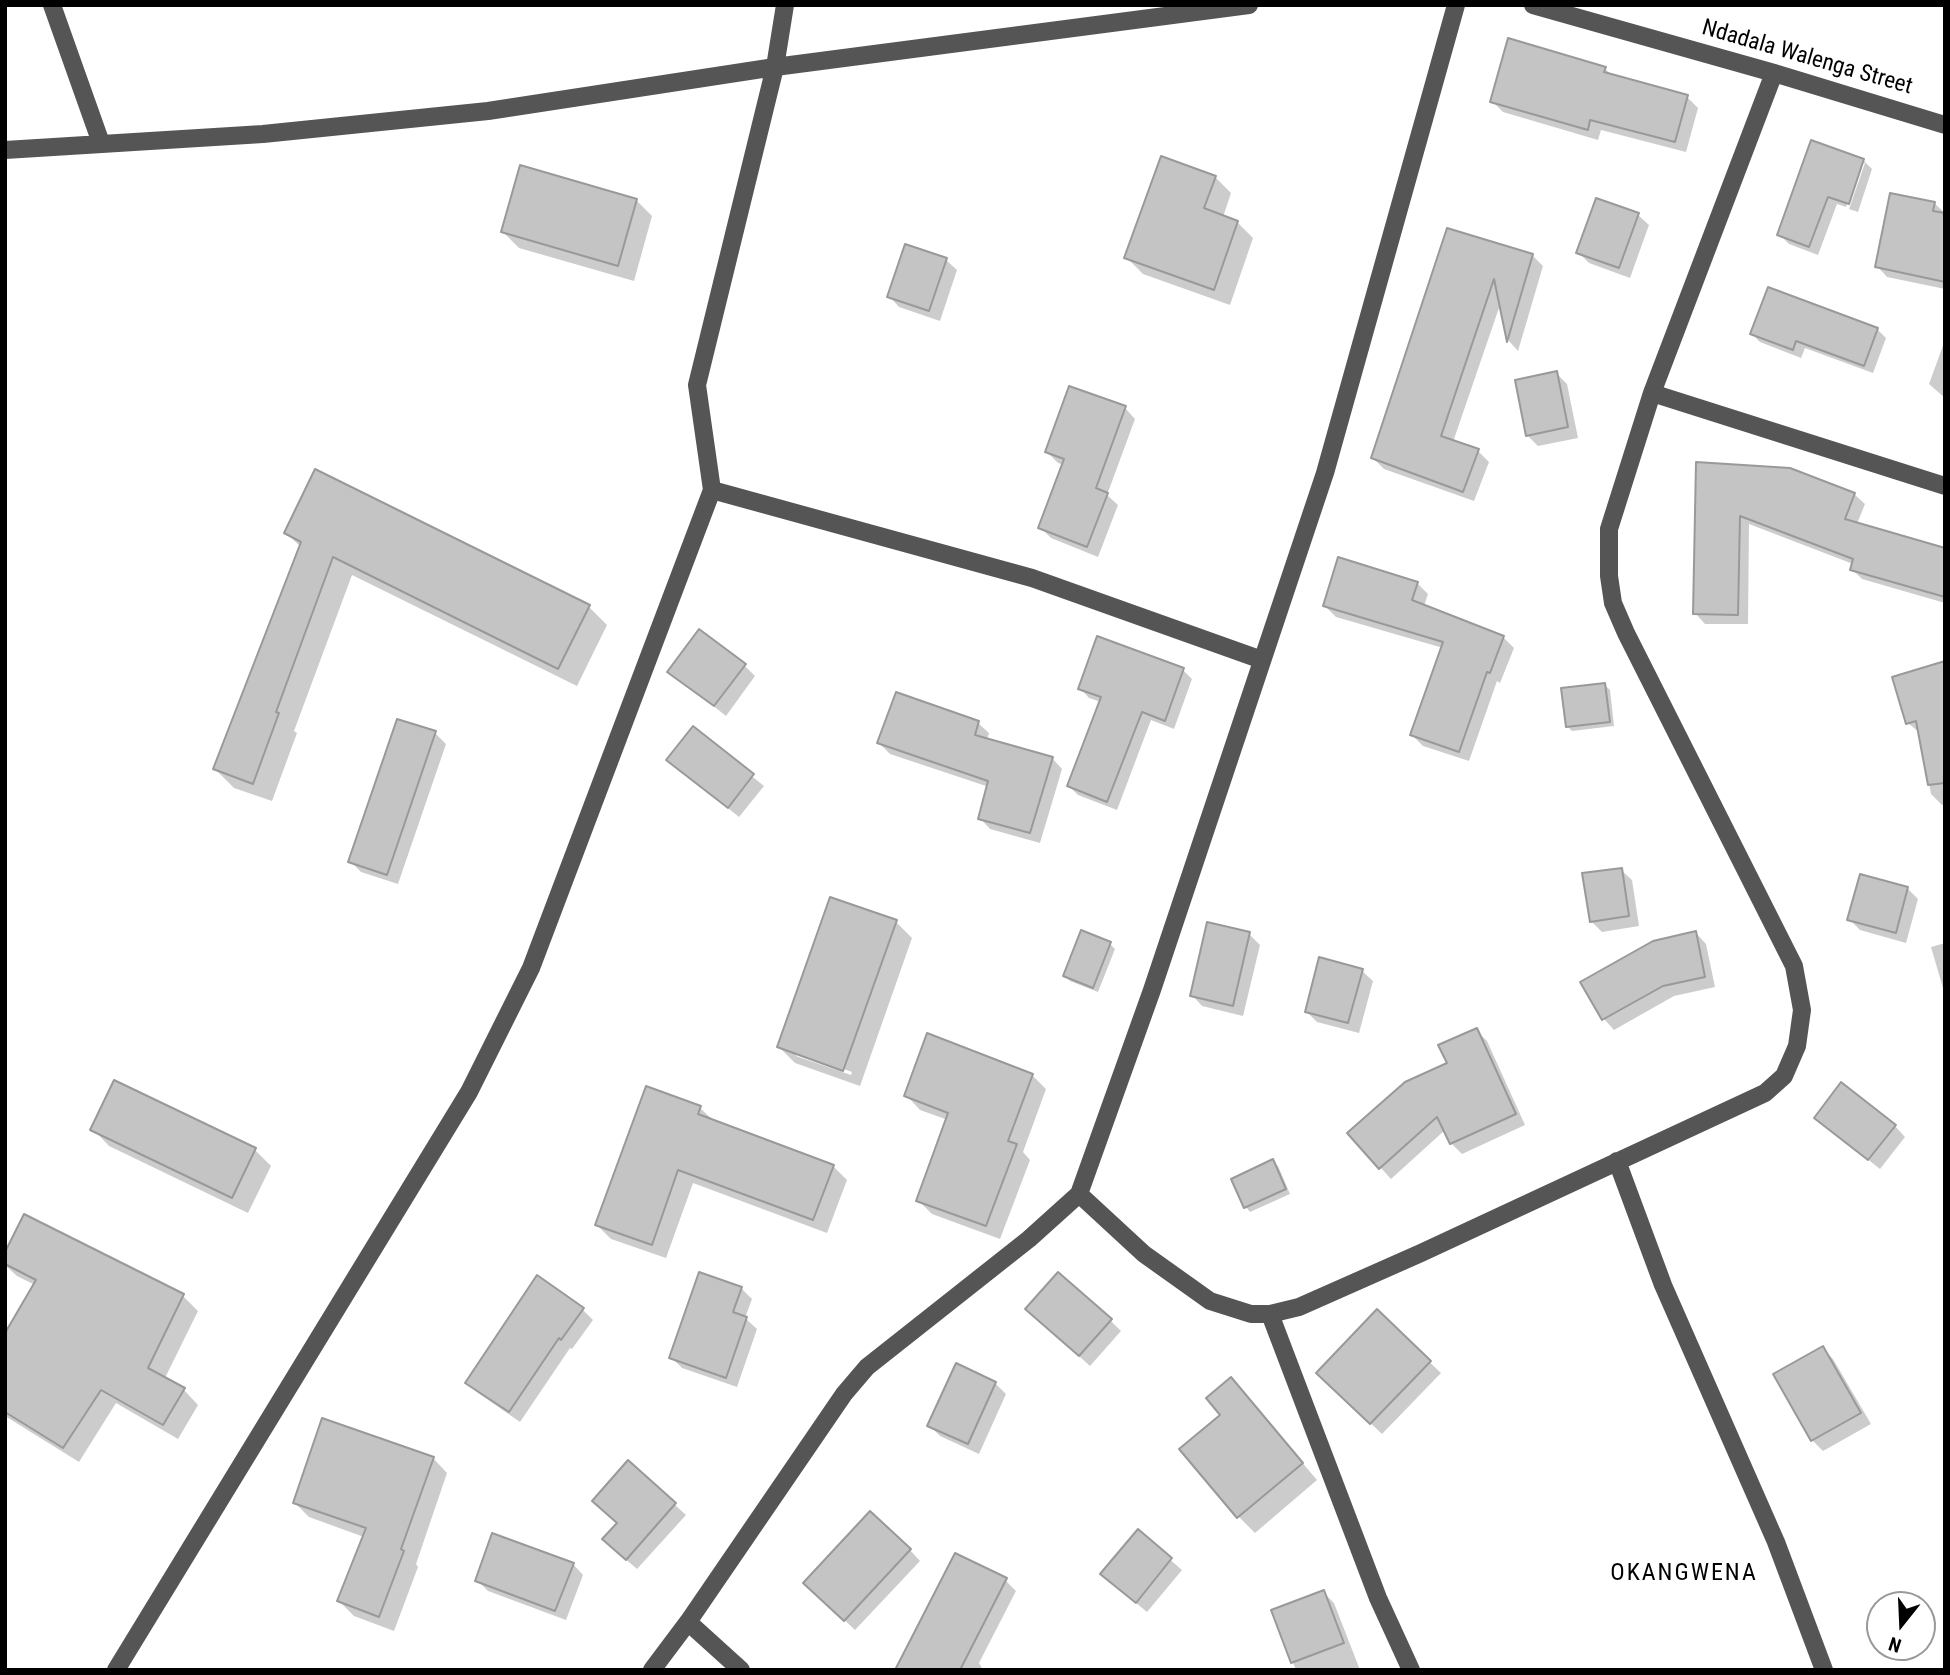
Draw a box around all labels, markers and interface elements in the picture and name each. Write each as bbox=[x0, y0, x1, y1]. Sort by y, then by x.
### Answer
street label: Ndadala Walenga Street bbox=[1699, 15, 1915, 101]
district label: OKANGWENA bbox=[1611, 1560, 1757, 1588]
north arrow bbox=[1866, 1591, 1936, 1661]
text: N bbox=[1886, 1632, 1904, 1657]

